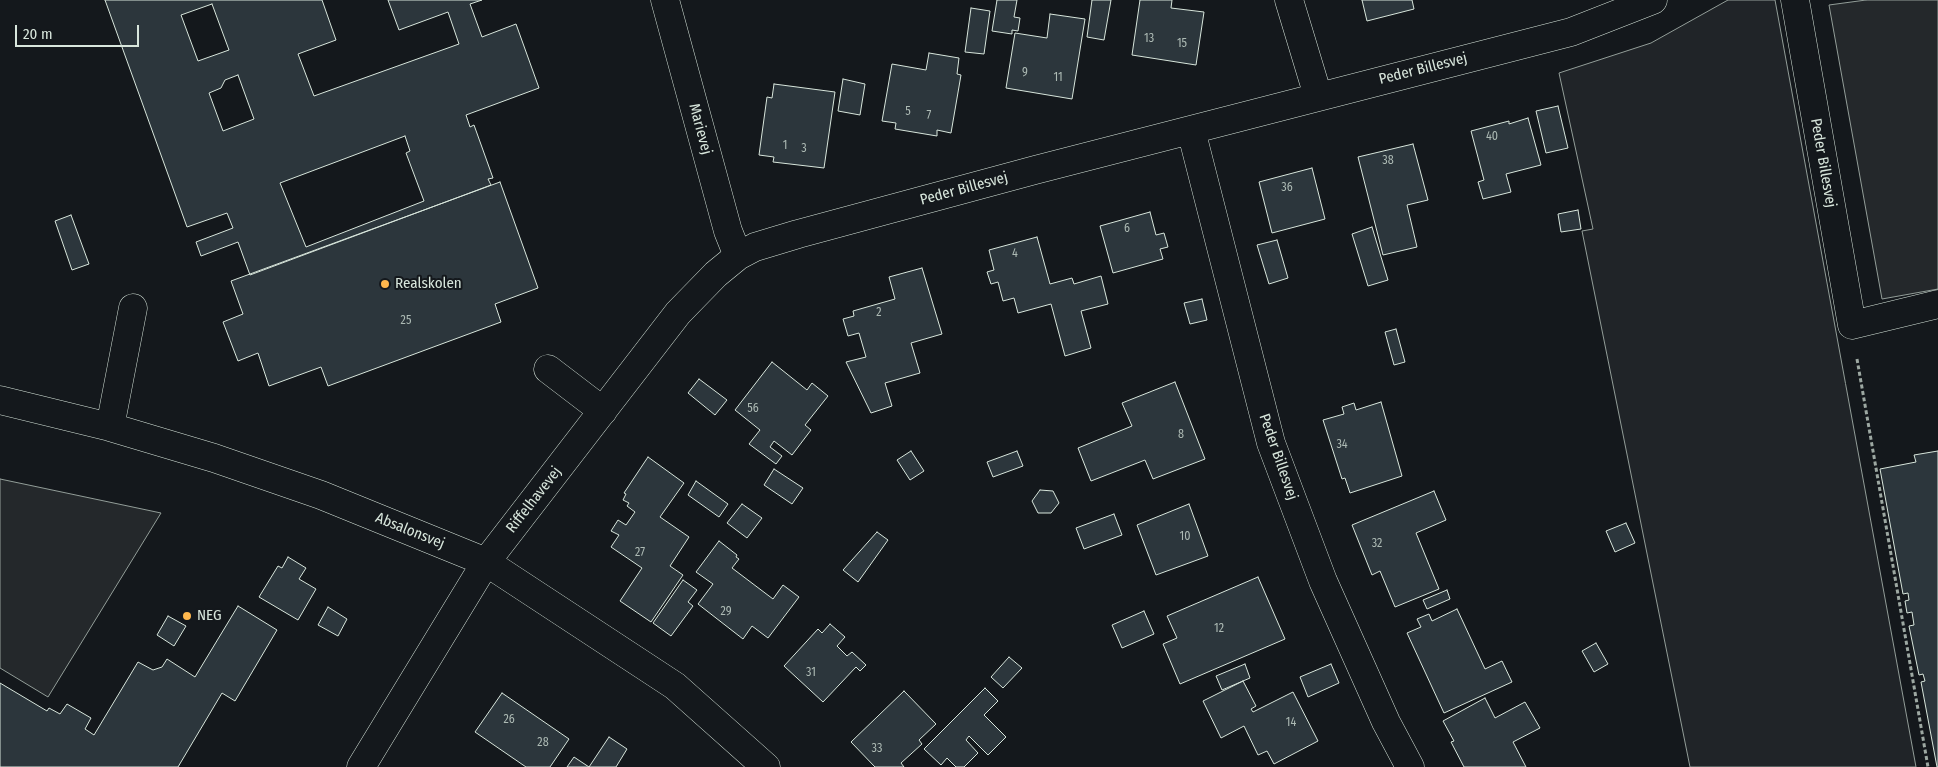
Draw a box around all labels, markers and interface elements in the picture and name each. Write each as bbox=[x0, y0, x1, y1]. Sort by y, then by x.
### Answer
scale bar bbox=[18, 15, 141, 47]
text: 20 m bbox=[23, 25, 53, 43]
house number: 13 bbox=[1144, 32, 1154, 46]
house number: 15 bbox=[1177, 37, 1187, 51]
street label: Peder Billesvej bbox=[1377, 49, 1469, 89]
house number: 9 bbox=[1022, 66, 1028, 80]
house number: 11 bbox=[1053, 71, 1063, 85]
street label: Marievej bbox=[685, 101, 715, 157]
house number: 5 bbox=[905, 105, 911, 119]
house number: 7 bbox=[927, 109, 931, 123]
street label: Peder Billesvej bbox=[1806, 117, 1840, 209]
house number: 40 bbox=[1486, 130, 1498, 144]
house number: 1 bbox=[783, 139, 787, 153]
house number: 3 bbox=[801, 142, 807, 156]
house number: 38 bbox=[1382, 154, 1394, 168]
street label: Peder Billesvej bbox=[918, 169, 1010, 209]
house number: 36 bbox=[1281, 181, 1293, 195]
house number: 6 bbox=[1124, 222, 1130, 236]
house number: 4 bbox=[1012, 247, 1018, 261]
place label: Realskolen bbox=[395, 275, 462, 293]
marker: Realskolen bbox=[379, 278, 391, 290]
house number: 2 bbox=[876, 306, 882, 320]
house number: 25 bbox=[401, 314, 411, 328]
house number: 56 bbox=[747, 402, 759, 416]
street label: Peder Billesvej bbox=[1255, 411, 1301, 503]
house number: 8 bbox=[1178, 428, 1184, 442]
house number: 34 bbox=[1336, 438, 1348, 452]
street label: Riffelhavevej bbox=[503, 463, 565, 537]
street label: Absalonsvej bbox=[373, 509, 447, 553]
house number: 10 bbox=[1180, 530, 1190, 544]
house number: 32 bbox=[1372, 537, 1382, 551]
house number: 27 bbox=[635, 546, 645, 560]
house number: 29 bbox=[720, 605, 732, 619]
place label: NEG bbox=[197, 607, 222, 625]
marker: NEG bbox=[181, 610, 193, 622]
house number: 12 bbox=[1214, 622, 1224, 636]
house number: 31 bbox=[806, 666, 816, 680]
house number: 26 bbox=[503, 713, 515, 727]
house number: 14 bbox=[1286, 716, 1296, 730]
house number: 28 bbox=[537, 736, 549, 750]
house number: 33 bbox=[872, 742, 882, 756]

